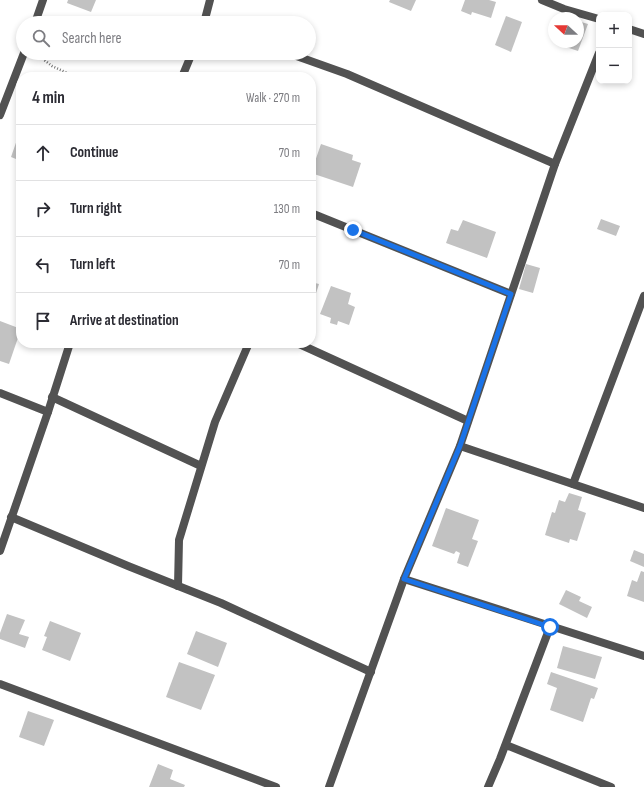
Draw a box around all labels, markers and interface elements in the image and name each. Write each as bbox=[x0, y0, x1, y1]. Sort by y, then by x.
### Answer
north arrow bbox=[548, 12, 584, 48]
map controls bbox=[596, 12, 632, 84]
button: + bbox=[596, 12, 632, 48]
search box bbox=[16, 16, 316, 60]
icon: search bbox=[30, 27, 52, 49]
text: Search here bbox=[62, 29, 122, 48]
button: − bbox=[596, 48, 632, 84]
text: 4 min bbox=[32, 88, 65, 108]
text: Walk · 270 m bbox=[246, 90, 300, 106]
icon: ahead bbox=[32, 142, 54, 164]
text: Continue bbox=[70, 143, 119, 162]
text: 70 m bbox=[279, 145, 300, 161]
icon: right bbox=[32, 198, 54, 220]
text: Turn right bbox=[70, 199, 122, 218]
text: 130 m bbox=[274, 201, 300, 217]
route end bbox=[344, 221, 362, 239]
icon: left bbox=[32, 254, 54, 276]
text: Turn left bbox=[70, 255, 115, 274]
text: 70 m bbox=[279, 257, 300, 273]
icon: arrive bbox=[32, 310, 54, 332]
text: Arrive at destination bbox=[70, 311, 179, 330]
route start bbox=[541, 618, 559, 636]

